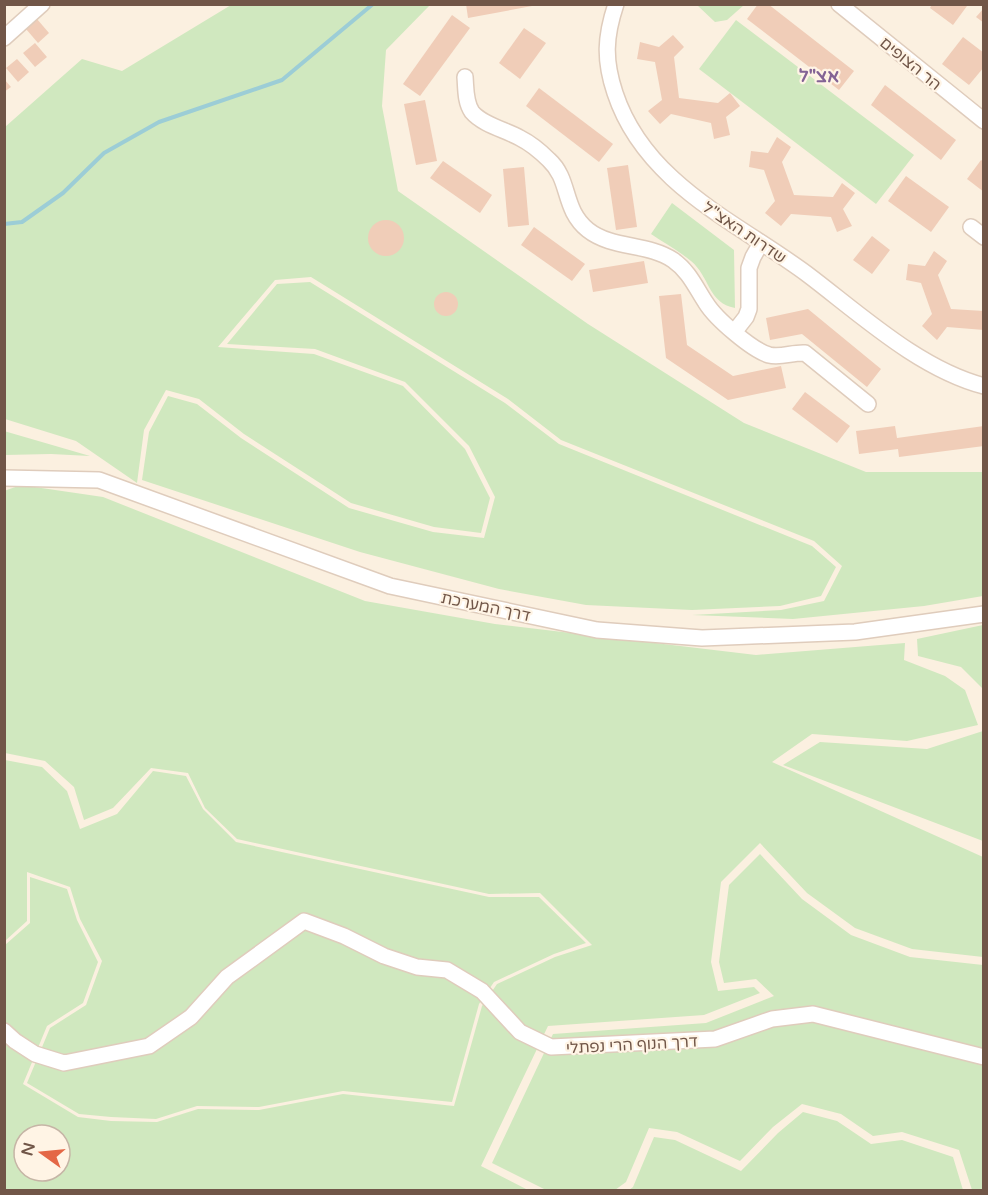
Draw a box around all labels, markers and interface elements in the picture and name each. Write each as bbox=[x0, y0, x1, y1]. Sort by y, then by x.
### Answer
street label: הר הצופים bbox=[875, 33, 945, 95]
district label: אצ"ל bbox=[799, 65, 839, 87]
street label: שדרות האצ"ל bbox=[699, 198, 790, 268]
street label: דרך המערכת bbox=[439, 588, 532, 626]
street label: דרך הנוף הרי נפתלי bbox=[565, 1032, 699, 1058]
north arrow bbox=[12, 1123, 72, 1183]
text: N bbox=[17, 1141, 40, 1158]

